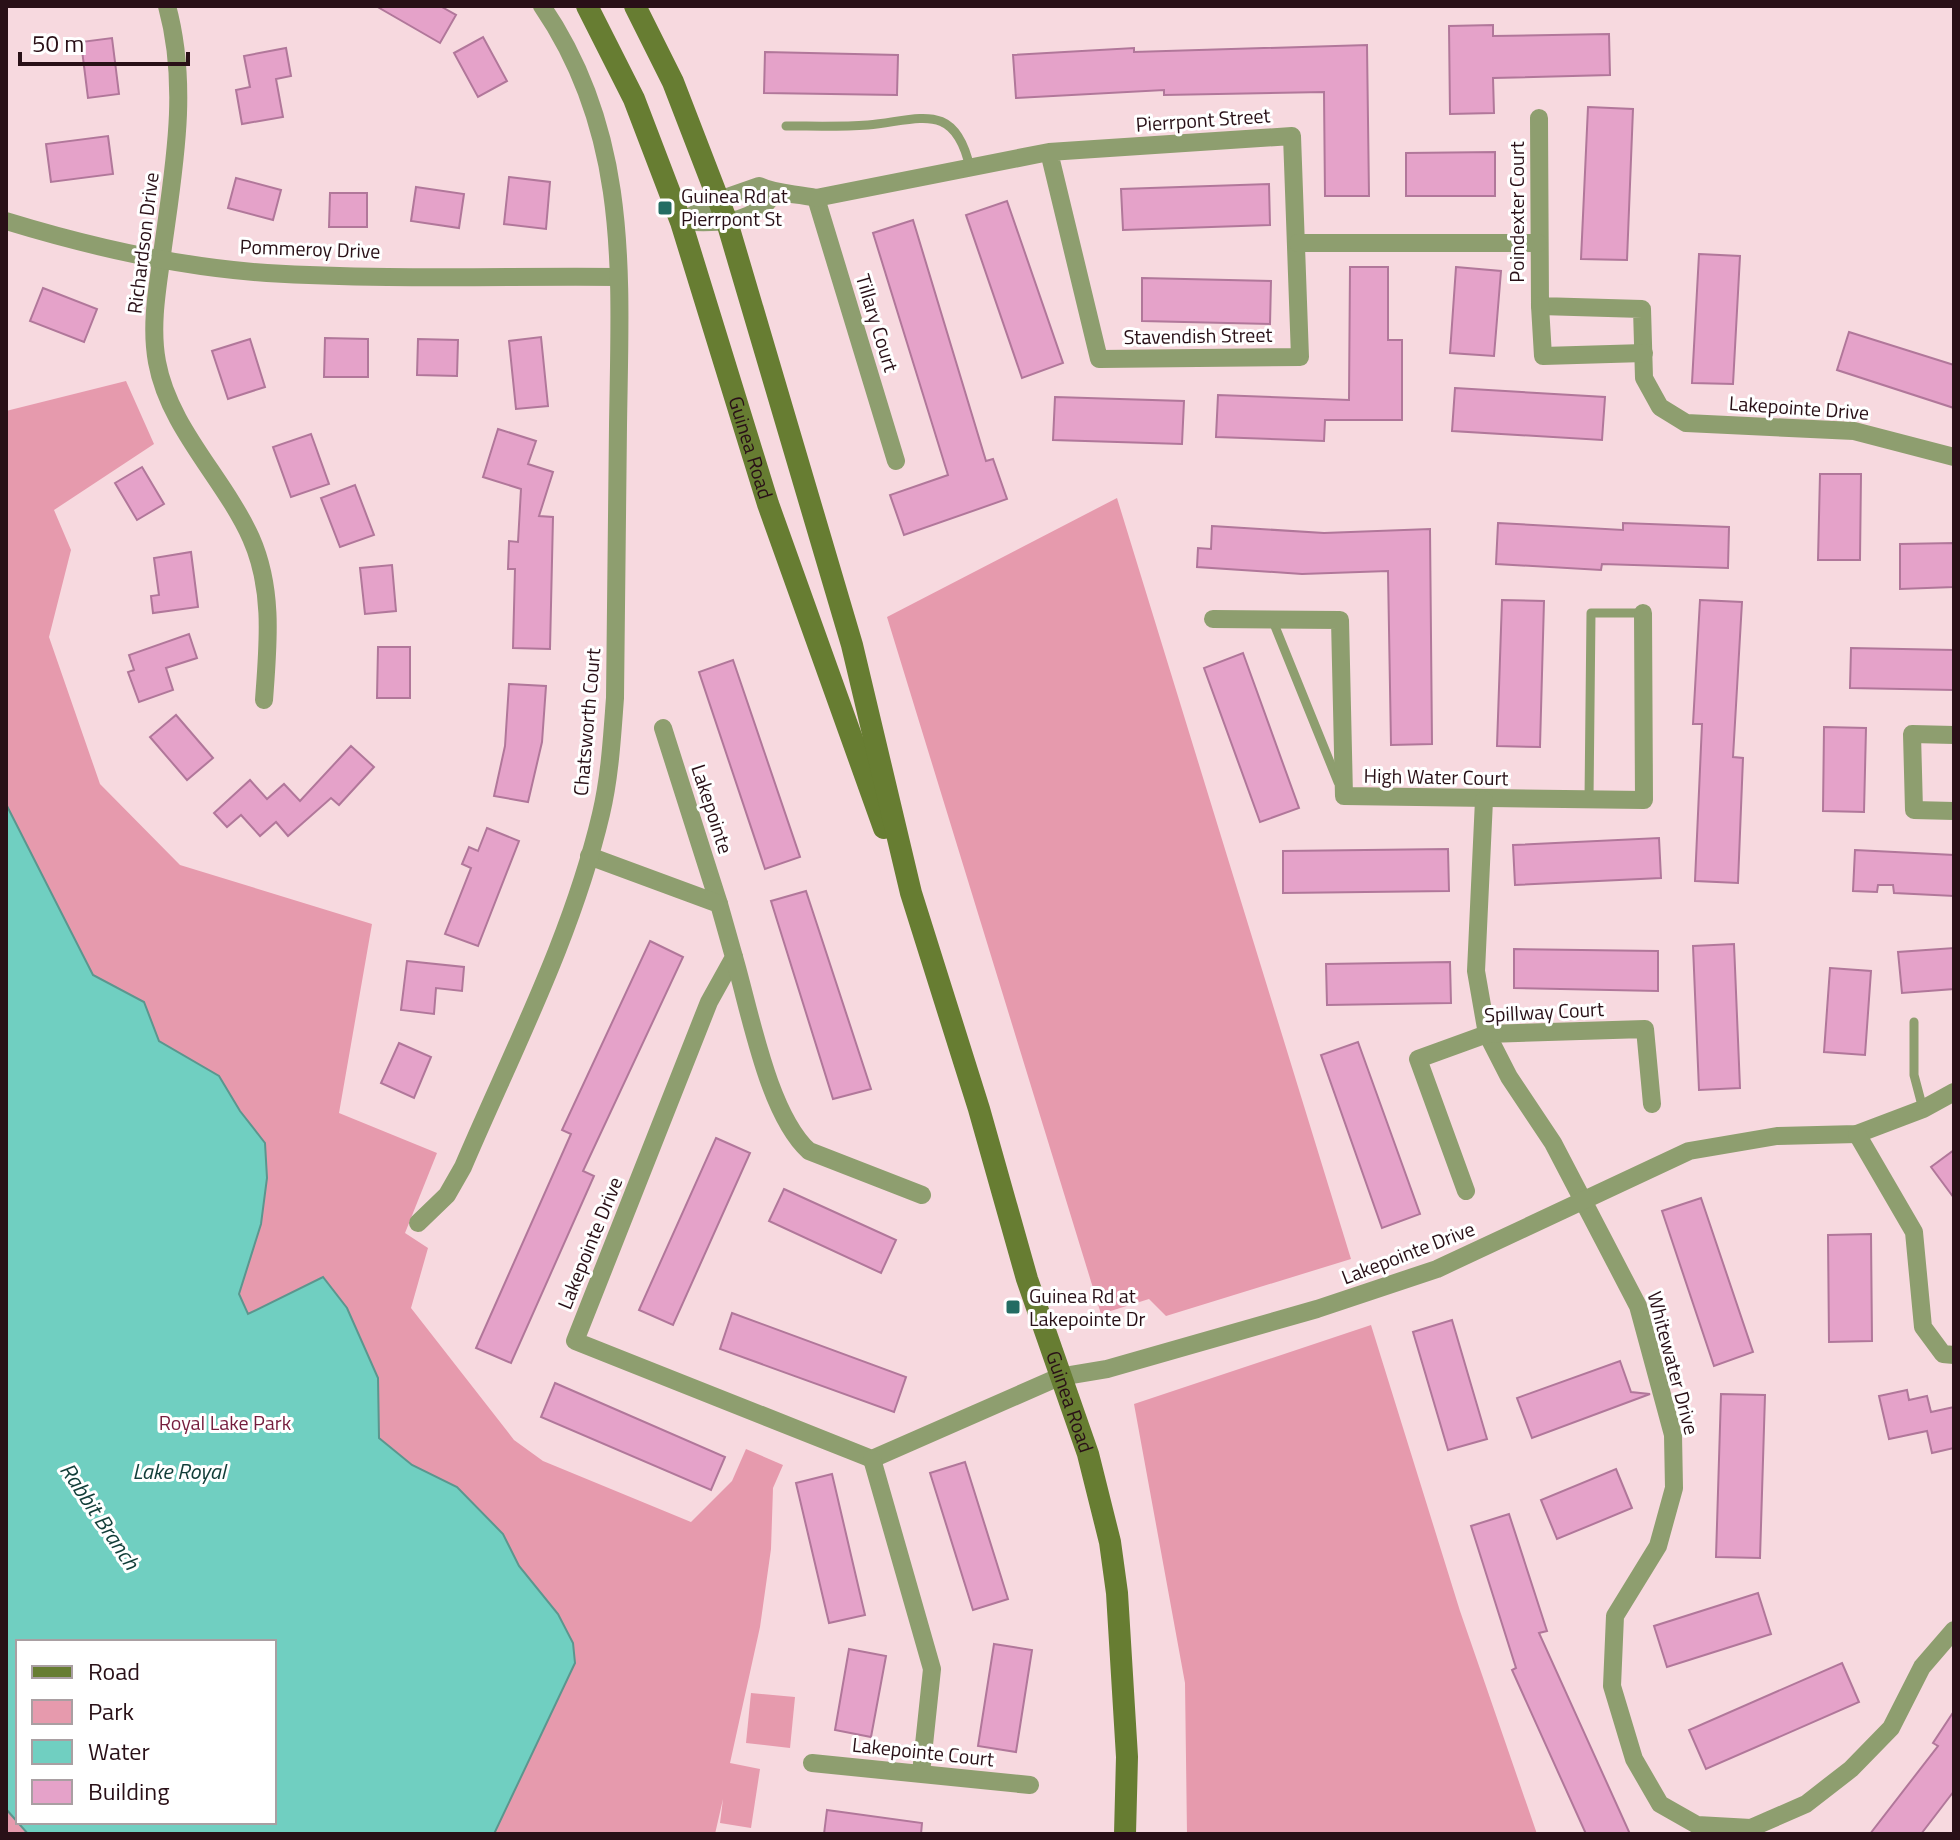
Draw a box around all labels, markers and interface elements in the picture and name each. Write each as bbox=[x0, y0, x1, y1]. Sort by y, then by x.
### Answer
scale bar bbox=[20, 16, 188, 66]
text: 50 m bbox=[32, 25, 84, 61]
street label: Pierrpont Street bbox=[1135, 99, 1271, 140]
street label: Poindexter Court bbox=[1501, 141, 1532, 283]
street label: Richardson Drive bbox=[118, 170, 167, 315]
place label: Guinea Rd at Pierrpont St bbox=[681, 180, 788, 234]
marker: Guinea Rd at Pierrpont St bbox=[656, 199, 674, 217]
street label: Pommeroy Drive bbox=[239, 231, 381, 266]
street label: Tillary Court bbox=[848, 270, 907, 376]
street label: Stavendish Street bbox=[1123, 319, 1273, 352]
street label: Lakepointe Drive bbox=[1728, 387, 1870, 428]
street label: Guinea Road bbox=[721, 392, 782, 503]
street label: Chatsworth Court bbox=[565, 647, 608, 797]
street label: Lakepointe bbox=[683, 760, 741, 858]
street label: High Water Court bbox=[1363, 760, 1509, 793]
street label: Spillway Court bbox=[1483, 993, 1605, 1030]
street label: Lakepointe Drive bbox=[549, 1172, 630, 1314]
street label: Lakepointe Drive bbox=[1337, 1213, 1479, 1292]
place label: Guinea Rd at Lakepointe Dr bbox=[1029, 1280, 1146, 1334]
street label: Whitewater Drive bbox=[1639, 1288, 1708, 1438]
marker: Guinea Rd at Lakepointe Dr bbox=[1004, 1298, 1022, 1316]
street label: Guinea Road bbox=[1038, 1346, 1102, 1457]
park label: Royal Lake Park bbox=[159, 1407, 292, 1438]
water label: Lake Royal bbox=[132, 1454, 228, 1488]
water label: Rabbit Branch bbox=[52, 1456, 149, 1577]
legend bbox=[16, 1640, 276, 1824]
text: Road bbox=[88, 1653, 140, 1689]
text: Park bbox=[88, 1693, 134, 1729]
street label: Lakepointe Court bbox=[851, 1729, 996, 1774]
text: Water bbox=[88, 1733, 150, 1769]
text: Building bbox=[88, 1773, 170, 1809]

